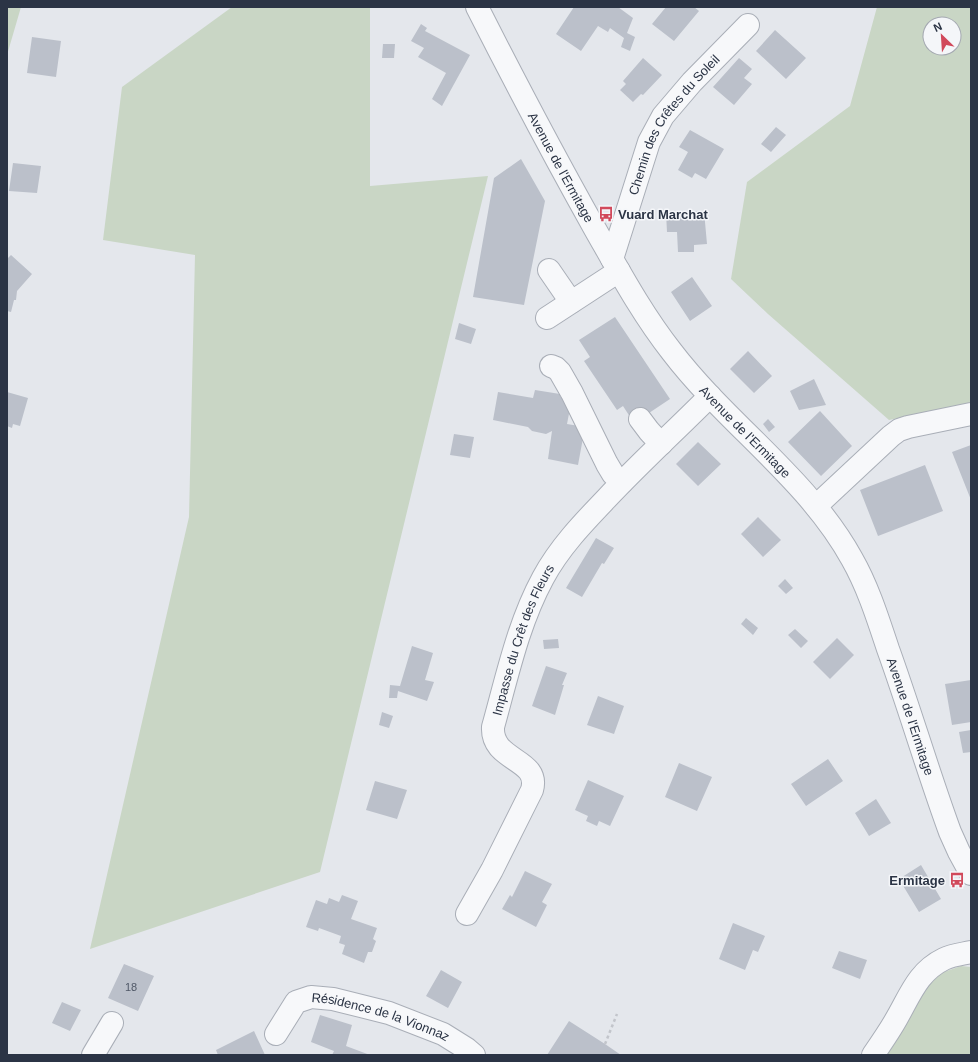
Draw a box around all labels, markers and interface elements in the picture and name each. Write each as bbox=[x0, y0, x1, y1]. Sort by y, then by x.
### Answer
north arrow bbox=[922, 16, 962, 56]
text: N bbox=[932, 20, 944, 34]
street label: Chemin des Crêtes du Soleil bbox=[626, 52, 723, 197]
street label: Avenue de l'Ermitage bbox=[525, 110, 597, 225]
bus stop icon: Vuard Marchat bbox=[597, 205, 615, 223]
place label: Vuard Marchat bbox=[618, 207, 708, 222]
street label: Avenue de l'Ermitage bbox=[696, 383, 794, 481]
street label: Impasse du Crêt des Fleurs bbox=[489, 561, 557, 717]
street label: Avenue de l'Ermitage bbox=[884, 656, 937, 777]
bus stop icon: Ermitage bbox=[948, 871, 966, 889]
place label: Ermitage bbox=[889, 873, 945, 888]
house number: 18 bbox=[125, 981, 137, 993]
street label: Résidence de la Vionnaz bbox=[311, 990, 452, 1044]

